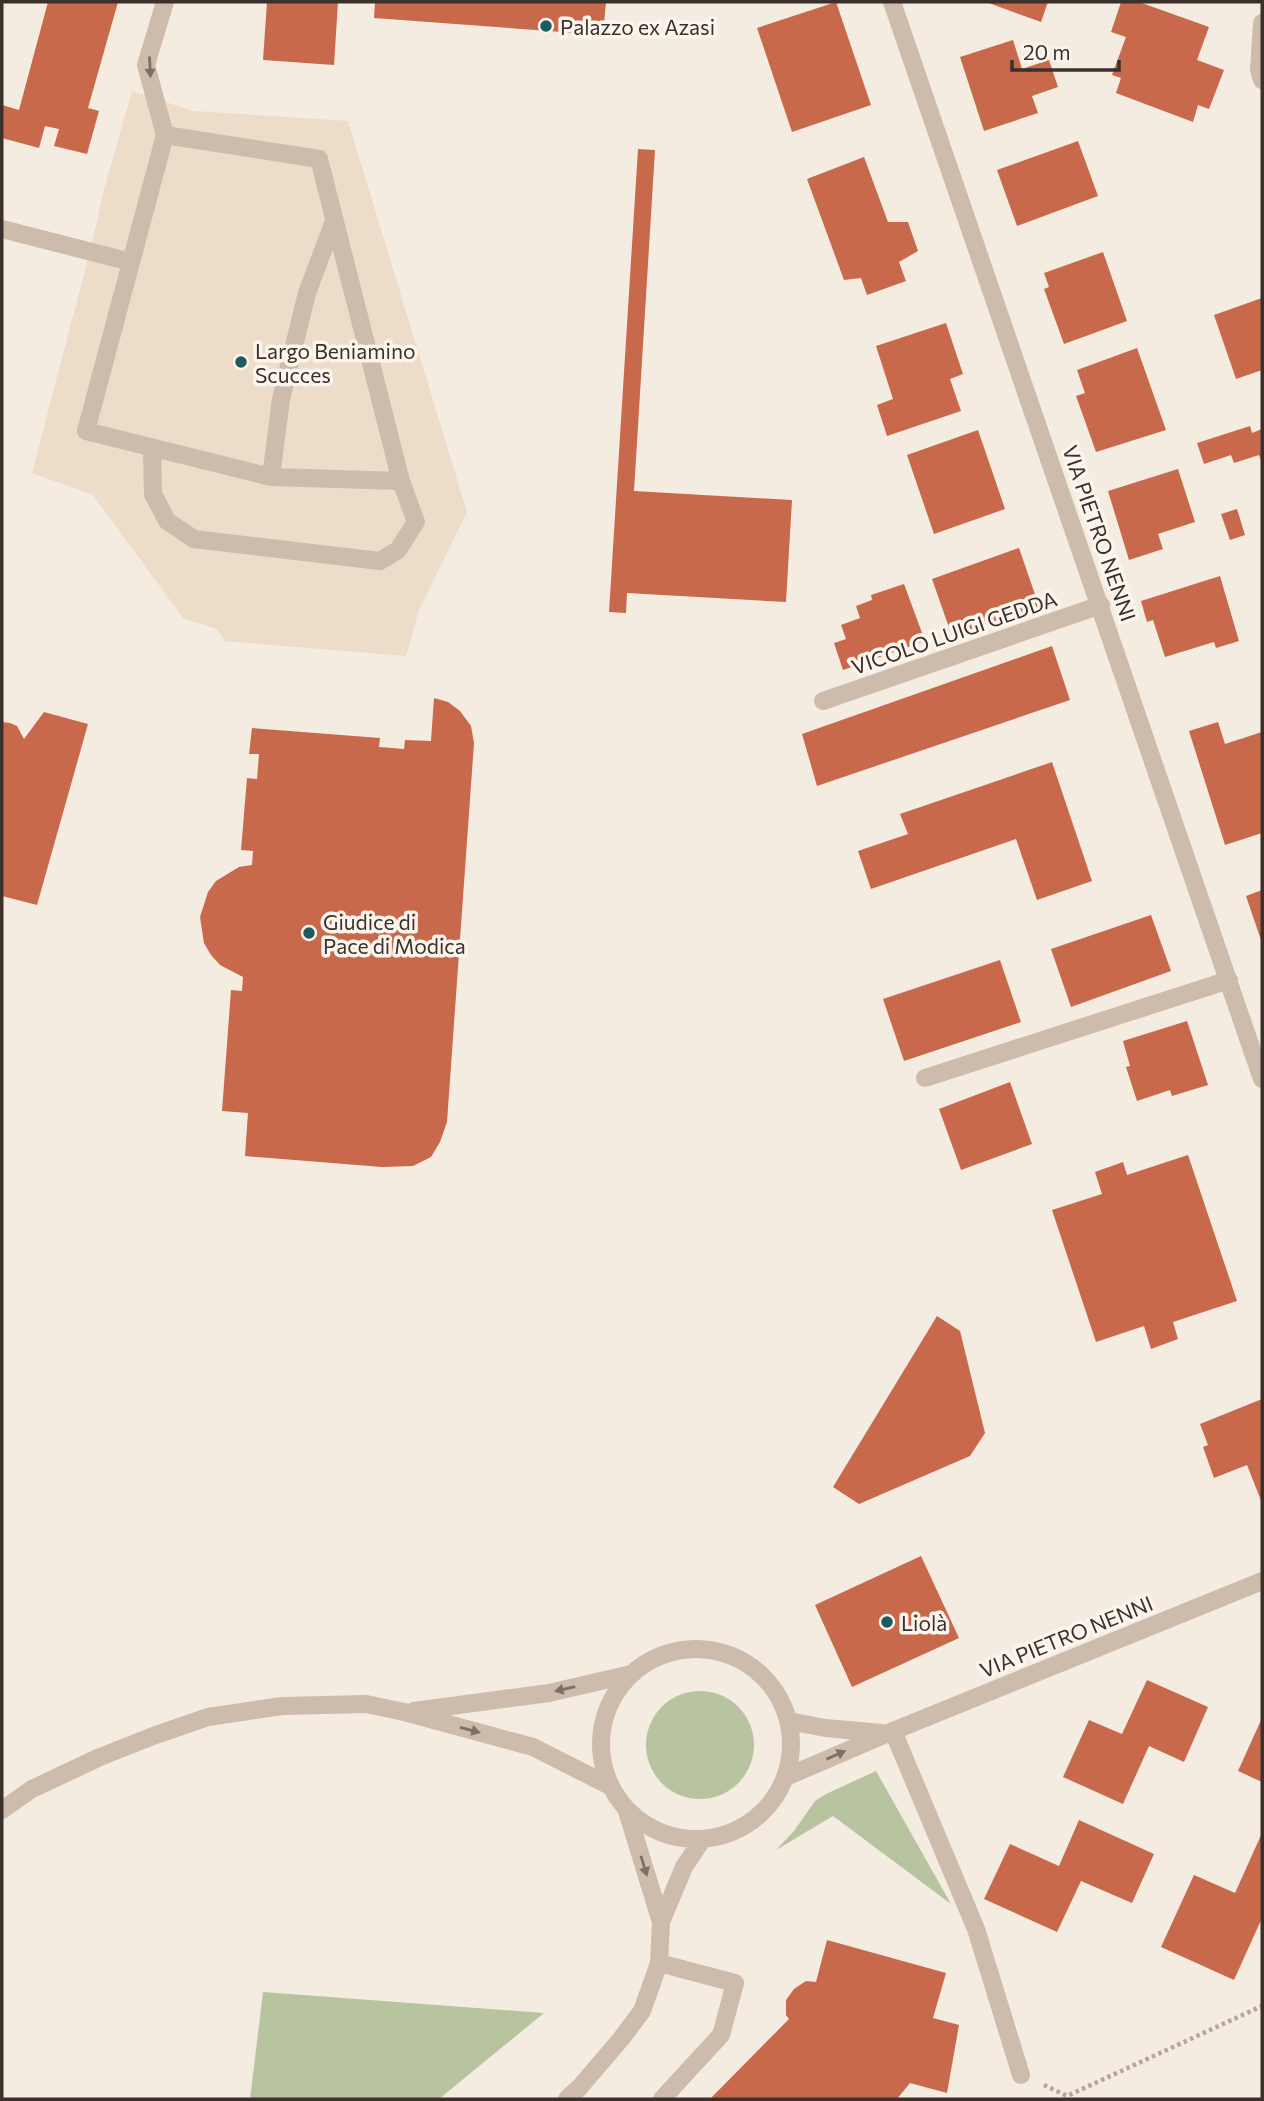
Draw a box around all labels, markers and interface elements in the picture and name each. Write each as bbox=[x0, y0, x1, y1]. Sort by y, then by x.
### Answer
place label: Palazzo ex Azasi bbox=[560, 14, 715, 39]
marker: Palazzo ex Azasi bbox=[538, 18, 554, 34]
scale bar bbox=[1012, 28, 1119, 72]
text: 20 m bbox=[1023, 39, 1071, 64]
one-way arrow bbox=[144, 56, 155, 78]
place label: Largo Beniamino Scucces bbox=[255, 338, 415, 387]
marker: Largo Beniamino Scucces bbox=[233, 354, 249, 370]
street label: VIA PIETRO NENNI bbox=[1058, 442, 1142, 624]
street label: VICOLO LUIGI GEDDA bbox=[848, 585, 1060, 679]
place label: Giudice di Pace di Modica bbox=[323, 909, 466, 958]
marker: Giudice di Pace di Modica bbox=[301, 925, 317, 941]
street label: VIA PIETRO NENNI bbox=[976, 1590, 1156, 1682]
place label: Liolà bbox=[901, 1610, 947, 1635]
marker: Liolà bbox=[879, 1614, 895, 1630]
one-way arrow bbox=[553, 1684, 575, 1695]
one-way arrow bbox=[460, 1725, 481, 1735]
one-way arrow bbox=[825, 1749, 846, 1760]
one-way arrow bbox=[640, 1856, 650, 1877]

